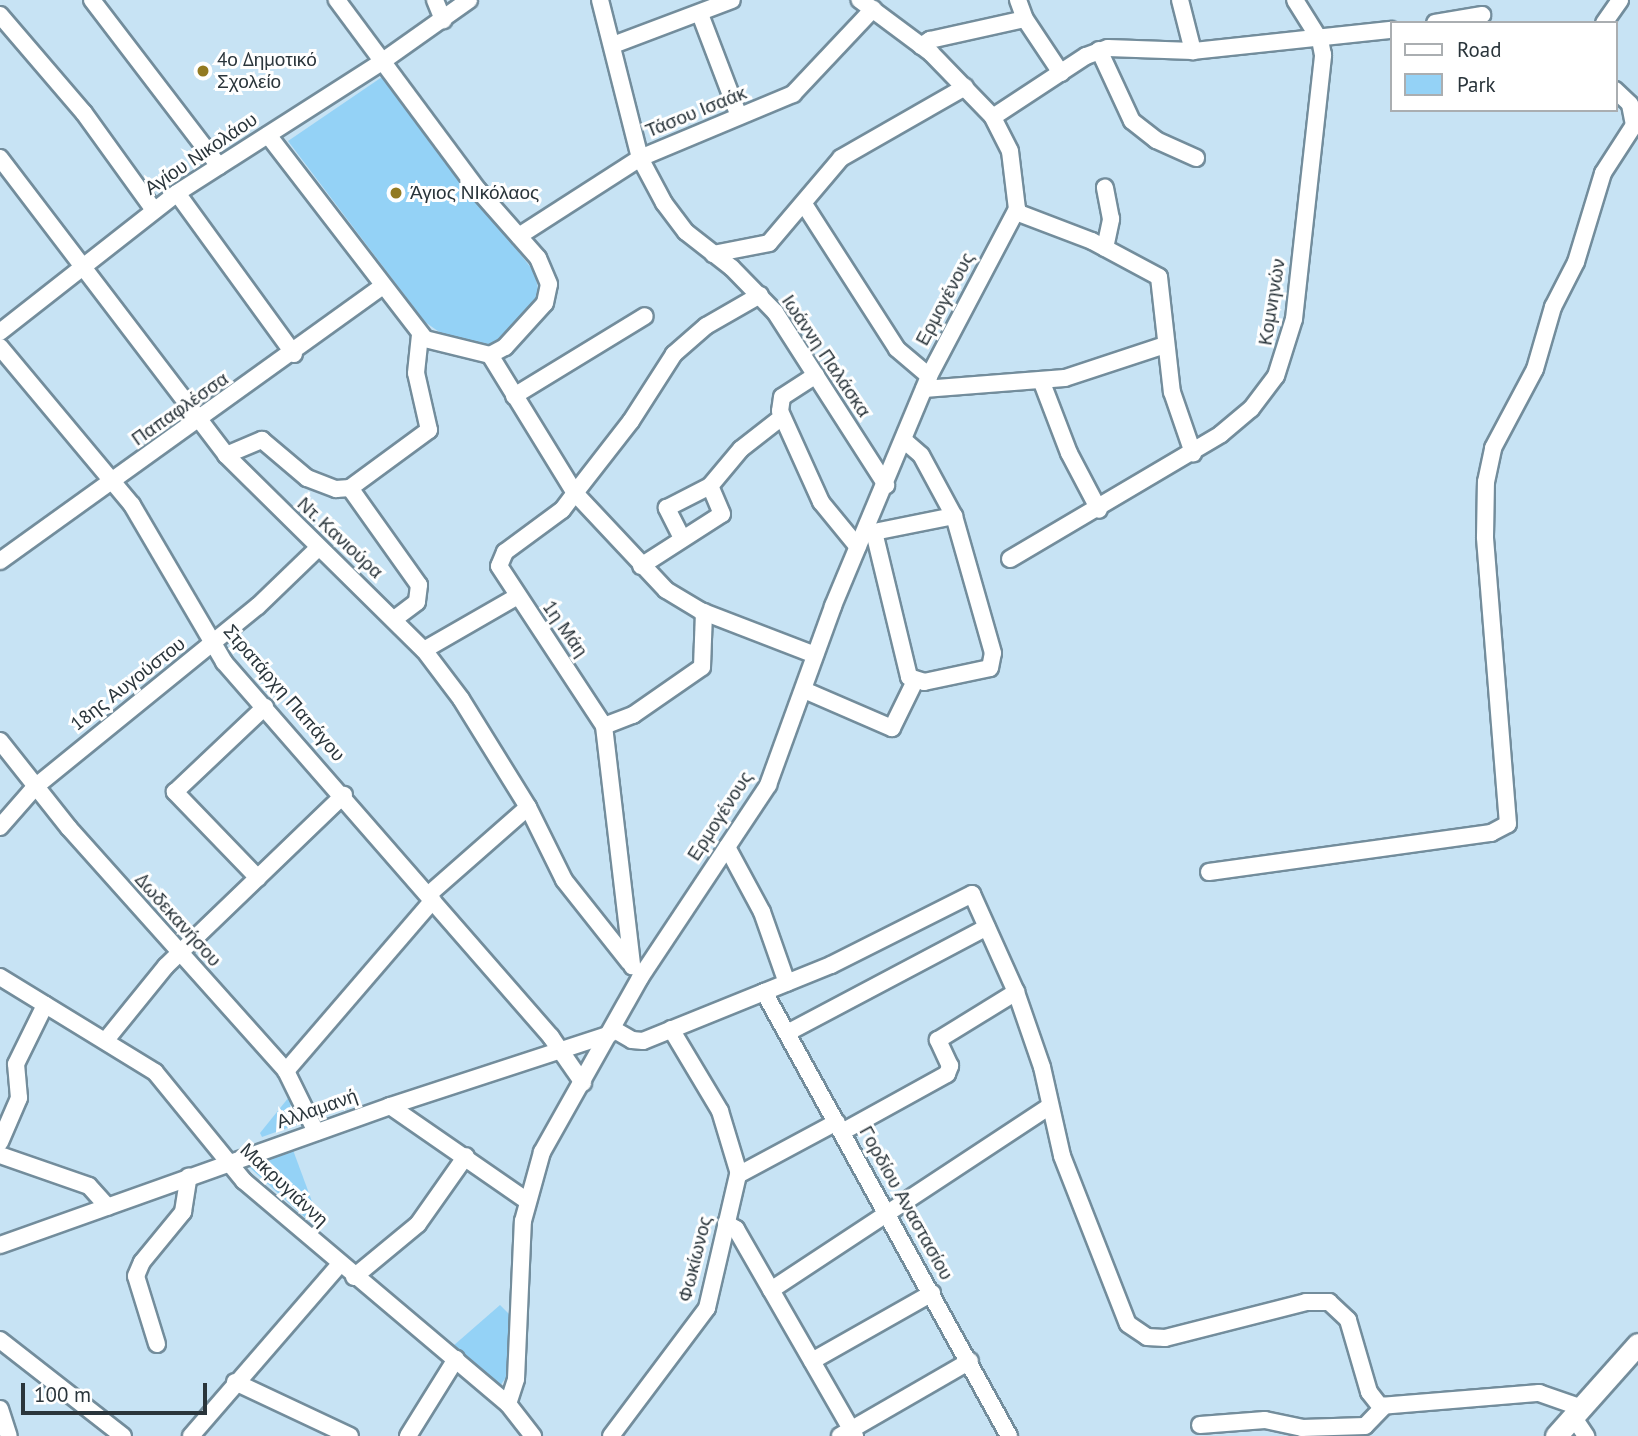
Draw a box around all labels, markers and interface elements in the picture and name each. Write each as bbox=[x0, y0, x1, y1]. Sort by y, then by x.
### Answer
legend bbox=[1390, 21, 1617, 112]
text: Road bbox=[1457, 36, 1501, 63]
place label: 4ο Δημοτικό Σχολείο bbox=[217, 49, 317, 93]
marker: 4ο Δημοτικό Σχολείο bbox=[195, 63, 211, 79]
text: Park bbox=[1457, 71, 1496, 98]
street label: Τάσου Ισαάκ bbox=[642, 81, 750, 143]
street label: Αγίου Νικολάου bbox=[140, 108, 262, 200]
place label: Άγιος ΝΙκόλαος bbox=[410, 182, 539, 204]
marker: Άγιος ΝΙκόλαος bbox=[388, 185, 404, 201]
street label: Ερμογένους bbox=[911, 249, 979, 349]
street label: Κομνηνών bbox=[1254, 257, 1290, 347]
street label: Ιωάννη Παλάσκα bbox=[777, 291, 875, 421]
street label: Παπαφλέσσα bbox=[127, 367, 233, 451]
street label: Ντ. Κανιούρα bbox=[292, 492, 388, 584]
street label: 1η Μάη bbox=[537, 597, 593, 661]
street label: Στρατάρχη Παπάγου bbox=[218, 620, 350, 766]
street label: 18ης Αυγούστου bbox=[66, 632, 190, 736]
street label: Ερμογένους bbox=[683, 767, 757, 865]
street label: Δωδεκανήσου bbox=[130, 869, 226, 971]
street label: Αλλαμανή bbox=[274, 1085, 360, 1133]
street label: Γορδίου Αναστασίου bbox=[854, 1122, 958, 1284]
street label: Μακρυγιάννη bbox=[235, 1139, 333, 1231]
street label: Φωκίωνος bbox=[673, 1214, 717, 1304]
scale bar bbox=[24, 1370, 210, 1414]
text: 100 m bbox=[34, 1381, 91, 1408]

